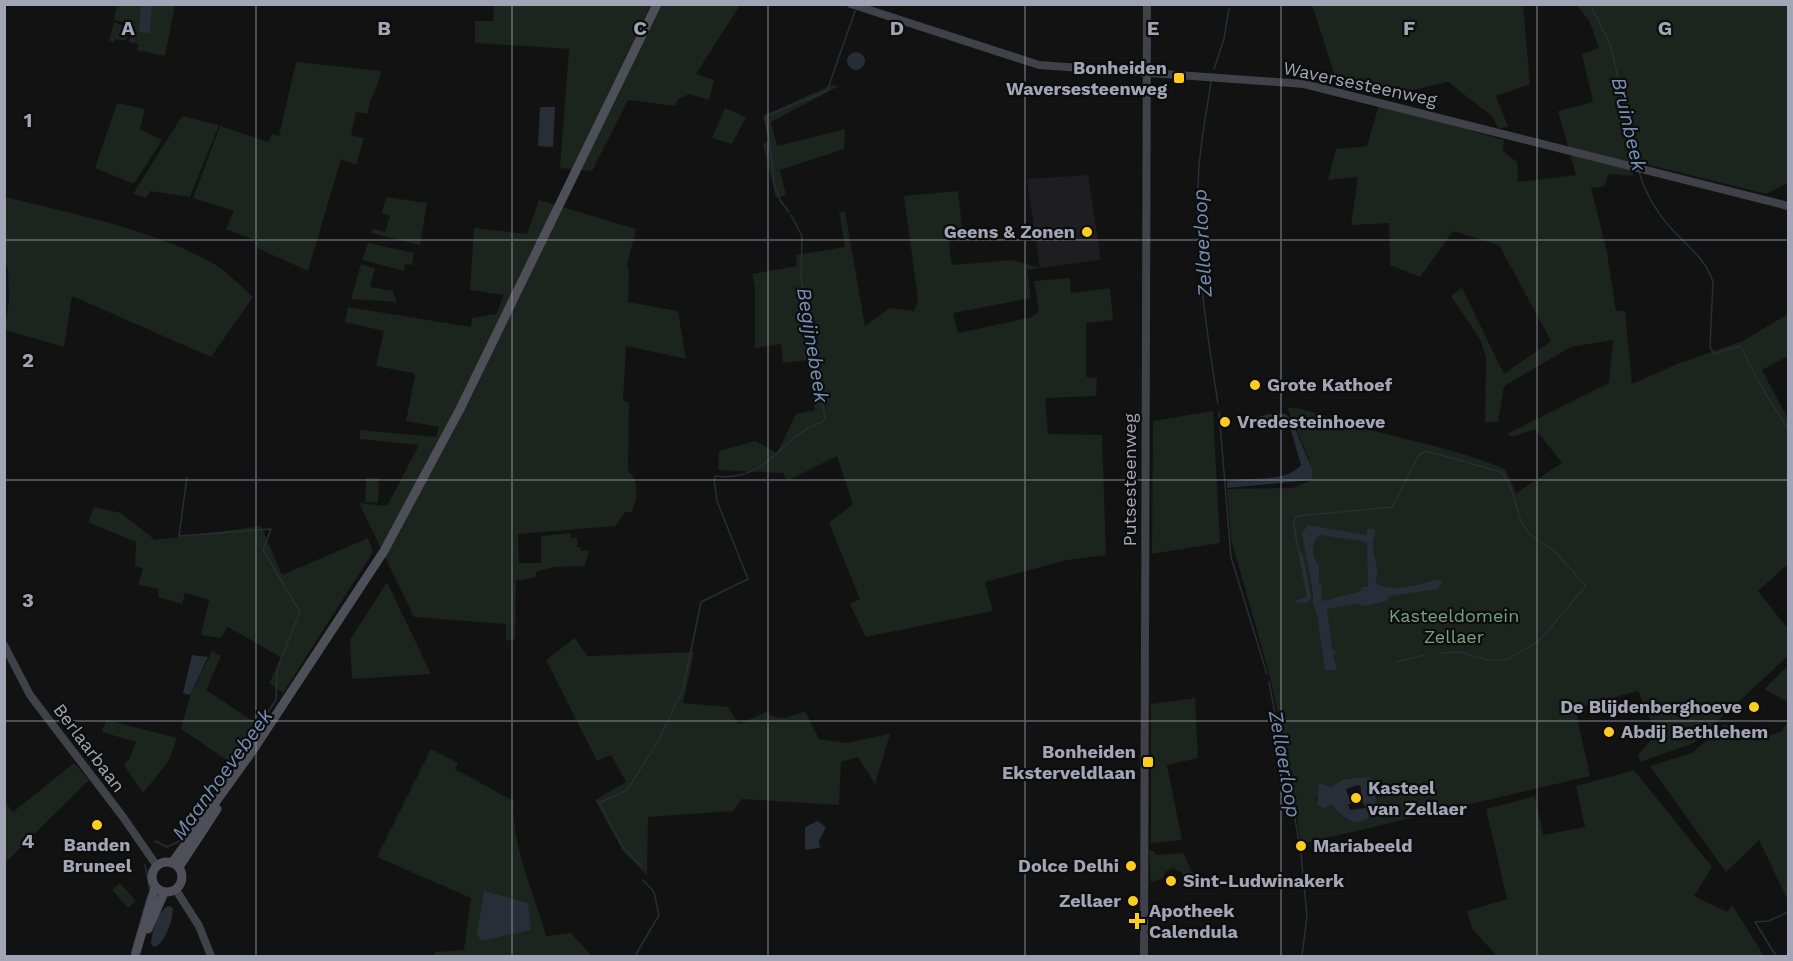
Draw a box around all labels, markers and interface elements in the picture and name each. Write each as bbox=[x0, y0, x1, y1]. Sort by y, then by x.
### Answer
text: A bbox=[121, 16, 135, 40]
text: B bbox=[377, 16, 391, 40]
text: C bbox=[633, 16, 647, 40]
text: D bbox=[890, 16, 904, 40]
text: E bbox=[1147, 16, 1159, 40]
text: F bbox=[1403, 16, 1415, 40]
text: G bbox=[1658, 16, 1672, 40]
place label: Bonheiden Waversesteenweg bbox=[1006, 57, 1168, 99]
street label: Waversesteenweg bbox=[1281, 57, 1439, 110]
marker: Bonheiden Waversesteenweg bbox=[1172, 71, 1186, 85]
water label: Bruinbeek bbox=[1607, 75, 1652, 174]
text: 1 bbox=[24, 108, 32, 132]
water label: Zellaerloop bbox=[1187, 188, 1217, 299]
place label: Geens & Zonen bbox=[944, 221, 1075, 242]
marker: Geens & Zonen bbox=[1080, 225, 1094, 239]
water label: Begijnebeek bbox=[792, 286, 834, 405]
text: 2 bbox=[22, 348, 34, 372]
place label: Grote Kathoef bbox=[1267, 374, 1393, 395]
marker: Grote Kathoef bbox=[1248, 378, 1262, 392]
place label: Vredesteinhoeve bbox=[1237, 411, 1386, 432]
street label: Putsesteenweg bbox=[1119, 413, 1140, 547]
marker: Vredesteinhoeve bbox=[1218, 415, 1232, 429]
text: 3 bbox=[22, 588, 34, 612]
park label: Kasteeldomein Zellaer bbox=[1389, 605, 1519, 647]
place label: De Blijdenberghoeve bbox=[1560, 696, 1742, 717]
street label: Berlaarbaan bbox=[49, 699, 130, 796]
marker: De Blijdenberghoeve bbox=[1747, 700, 1761, 714]
water label: Maanhoevebeek bbox=[166, 703, 278, 844]
water label: Zellaerloop bbox=[1264, 708, 1306, 819]
place label: Abdij Bethlehem bbox=[1621, 721, 1768, 742]
marker: Abdij Bethlehem bbox=[1602, 725, 1616, 739]
place label: Bonheiden Eksterveldlaan bbox=[1002, 741, 1136, 783]
marker: Bonheiden Eksterveldlaan bbox=[1141, 755, 1155, 769]
place label: Kasteel van Zellaer bbox=[1367, 777, 1467, 819]
marker: Kasteel van Zellaer bbox=[1349, 791, 1363, 805]
marker: Banden Bruneel bbox=[90, 818, 104, 832]
text: 4 bbox=[22, 829, 35, 853]
place label: Banden Bruneel bbox=[62, 834, 132, 876]
place label: Mariabeeld bbox=[1313, 835, 1412, 856]
marker: Mariabeeld bbox=[1294, 839, 1308, 853]
place label: Dolce Delhi bbox=[1018, 855, 1119, 876]
marker: Dolce Delhi bbox=[1124, 859, 1138, 873]
place label: Sint-Ludwinakerk bbox=[1183, 870, 1345, 891]
marker: Sint-Ludwinakerk bbox=[1164, 874, 1178, 888]
place label: Zellaer bbox=[1059, 890, 1121, 911]
marker: Zellaer bbox=[1126, 894, 1140, 908]
place label: Apotheek Calendula bbox=[1149, 900, 1239, 942]
marker: Apotheek Calendula bbox=[1130, 914, 1144, 928]

